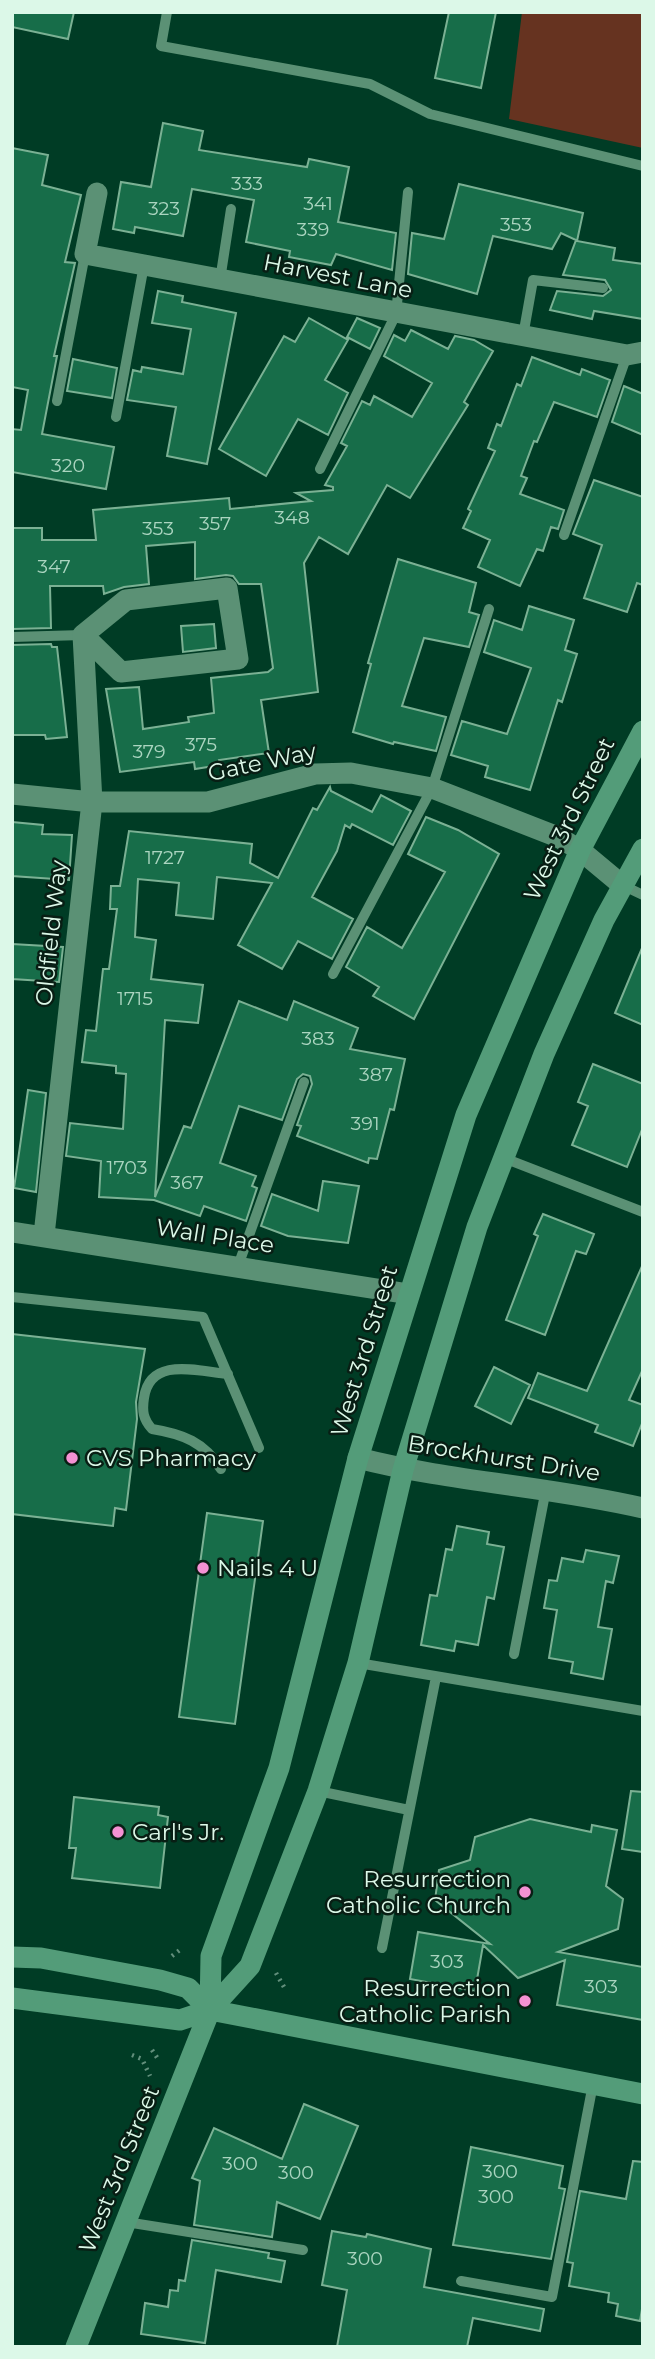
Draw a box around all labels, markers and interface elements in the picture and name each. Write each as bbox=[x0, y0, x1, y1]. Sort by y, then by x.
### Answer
house number: 333 bbox=[231, 172, 263, 195]
house number: 341 bbox=[303, 192, 333, 215]
house number: 323 bbox=[148, 197, 180, 220]
house number: 353 bbox=[500, 213, 532, 236]
house number: 339 bbox=[297, 218, 329, 241]
street label: Harvest Lane bbox=[261, 248, 415, 304]
house number: 320 bbox=[51, 454, 85, 477]
house number: 348 bbox=[274, 506, 310, 529]
house number: 357 bbox=[199, 512, 231, 535]
house number: 353 bbox=[142, 517, 174, 540]
house number: 347 bbox=[37, 555, 71, 578]
house number: 375 bbox=[185, 733, 217, 756]
street label: West 3rd Street bbox=[517, 733, 621, 905]
street label: Gate Way bbox=[205, 737, 319, 787]
house number: 379 bbox=[132, 740, 166, 763]
house number: 1727 bbox=[145, 846, 185, 869]
street label: Oldfield Way bbox=[29, 858, 73, 1007]
house number: 1715 bbox=[117, 987, 153, 1010]
house number: 383 bbox=[301, 1027, 335, 1050]
house number: 387 bbox=[359, 1063, 393, 1086]
house number: 391 bbox=[350, 1112, 380, 1135]
house number: 1703 bbox=[107, 1156, 147, 1179]
house number: 367 bbox=[170, 1171, 204, 1194]
street label: Wall Place bbox=[154, 1213, 276, 1259]
street label: West 3rd Street bbox=[325, 1262, 403, 1440]
street label: Brockhurst Drive bbox=[406, 1429, 602, 1487]
place label: CVS Pharmacy bbox=[86, 1444, 257, 1472]
marker: CVS Pharmacy bbox=[64, 1450, 80, 1466]
place label: Nails 4 U bbox=[217, 1554, 318, 1582]
marker: Nails 4 U bbox=[195, 1560, 211, 1576]
place label: Carl's Jr. bbox=[132, 1818, 224, 1846]
marker: Carl's Jr. bbox=[110, 1824, 126, 1840]
place label: Resurrection Catholic Church bbox=[326, 1865, 511, 1919]
marker: Resurrection Catholic Church bbox=[517, 1884, 533, 1900]
house number: 303 bbox=[430, 1950, 464, 1973]
place label: Resurrection Catholic Parish bbox=[339, 1974, 511, 2028]
house number: 303 bbox=[584, 1975, 618, 1998]
marker: Resurrection Catholic Parish bbox=[517, 1993, 533, 2009]
street label: West 3rd Street bbox=[73, 2081, 165, 2257]
house number: 300 bbox=[222, 2152, 258, 2175]
house number: 300 bbox=[482, 2160, 518, 2183]
house number: 300 bbox=[278, 2161, 314, 2184]
house number: 300 bbox=[478, 2185, 514, 2208]
house number: 300 bbox=[347, 2247, 383, 2270]

